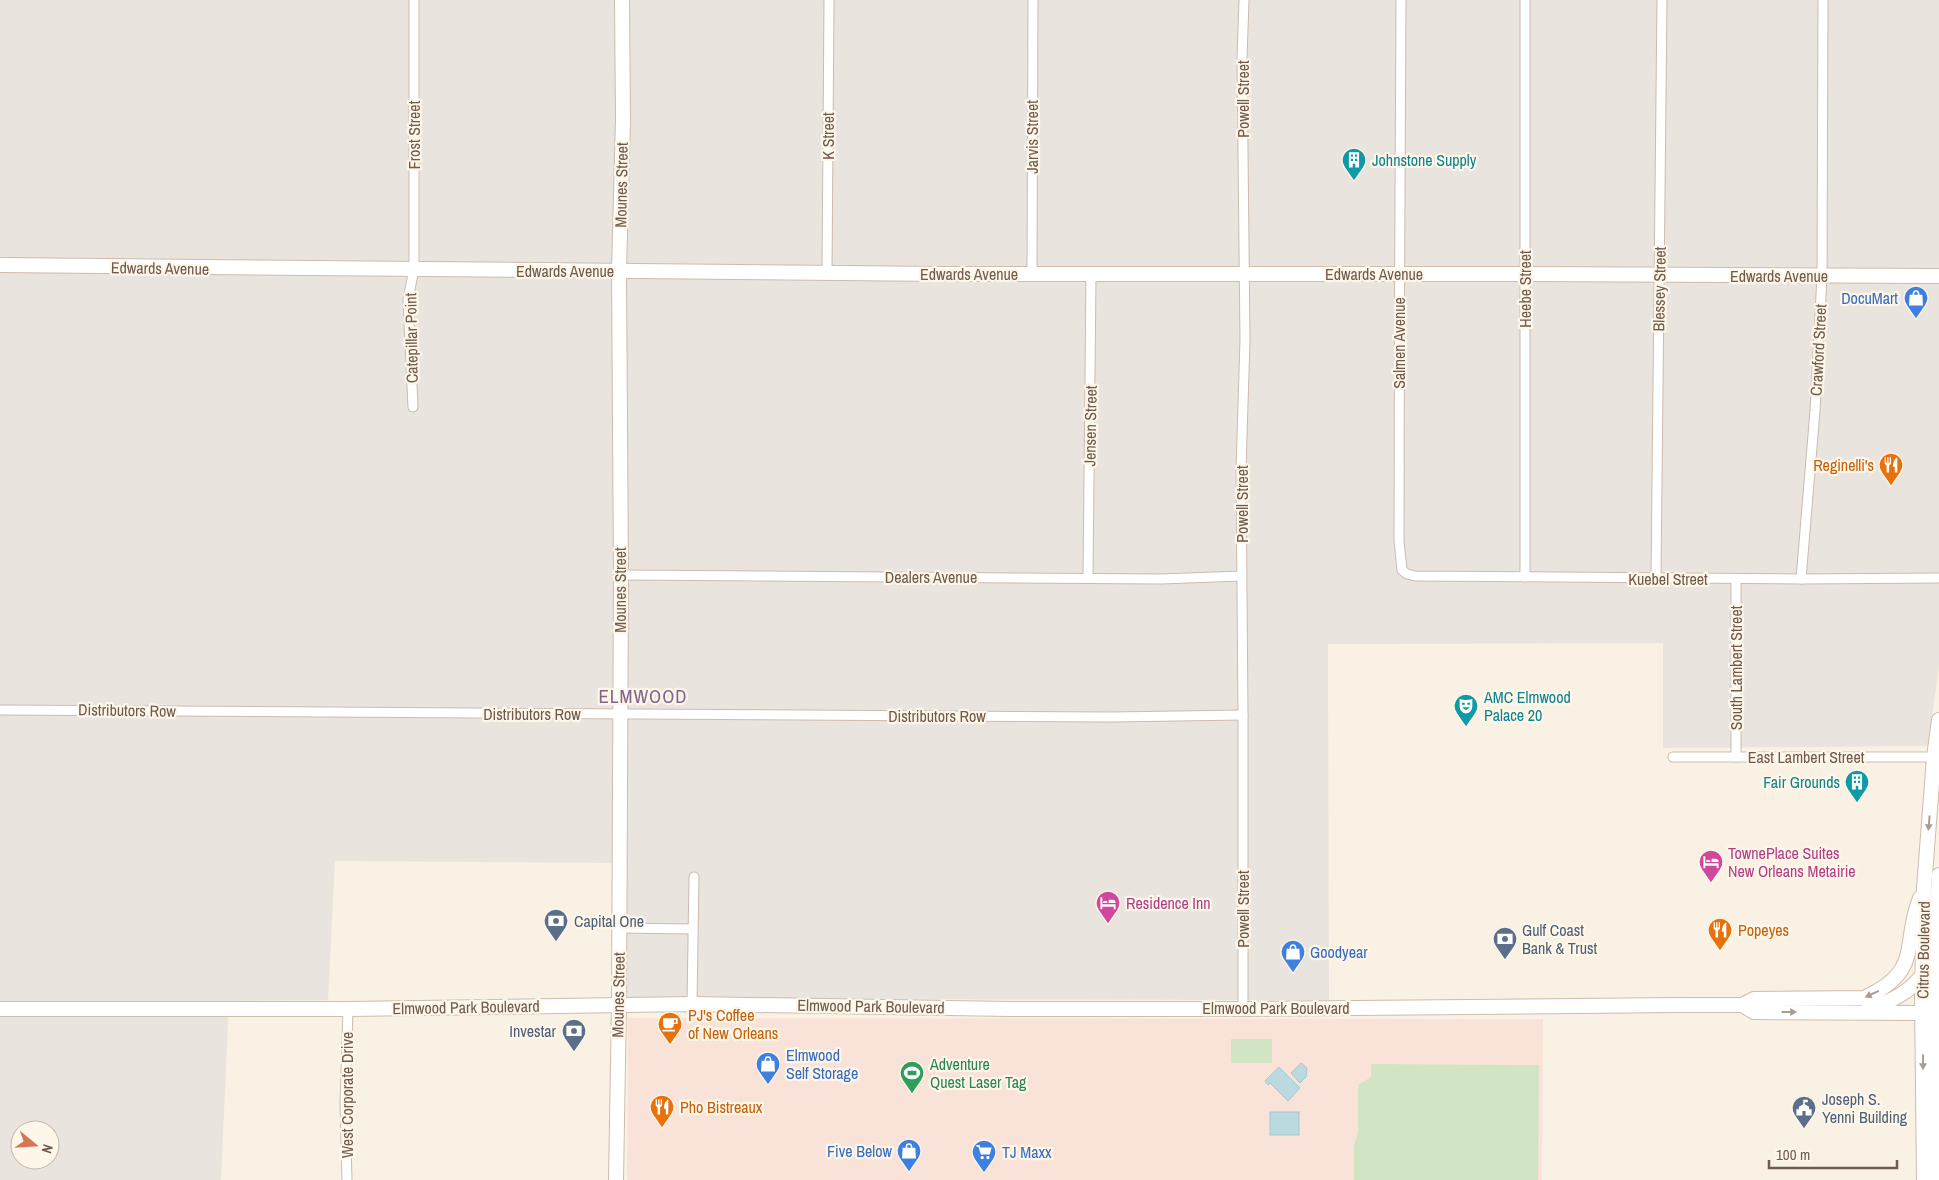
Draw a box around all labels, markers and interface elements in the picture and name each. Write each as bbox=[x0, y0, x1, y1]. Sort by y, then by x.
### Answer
street label: Powell Street bbox=[1232, 60, 1254, 138]
street label: Frost Street bbox=[403, 100, 425, 169]
street label: Jarvis Street bbox=[1021, 100, 1043, 174]
street label: K Street bbox=[817, 112, 839, 160]
street label: Mounes Street bbox=[609, 142, 633, 228]
building icon: Johnstone Supply bbox=[1341, 147, 1367, 181]
place label: Johnstone Supply bbox=[1372, 149, 1477, 171]
street label: Blessey Street bbox=[1647, 246, 1671, 331]
street label: Heebe Street bbox=[1514, 250, 1536, 328]
street label: Edwards Avenue bbox=[111, 256, 209, 280]
street label: Edwards Avenue bbox=[516, 260, 614, 282]
street label: Edwards Avenue bbox=[920, 263, 1018, 285]
street label: Edwards Avenue bbox=[1325, 263, 1423, 285]
street label: Edwards Avenue bbox=[1730, 265, 1828, 287]
shop icon: DocuMart bbox=[1903, 285, 1929, 319]
place label: DocuMart bbox=[1841, 287, 1898, 309]
street label: Catepillar Point bbox=[399, 292, 423, 383]
street label: Salmen Avenue bbox=[1388, 297, 1410, 389]
street label: Crawford Street bbox=[1805, 303, 1831, 396]
street label: Jensen Street bbox=[1078, 385, 1102, 467]
restaurant icon: Reginelli's bbox=[1878, 452, 1904, 486]
place label: Reginelli's bbox=[1813, 454, 1874, 476]
street label: Powell Street bbox=[1231, 465, 1253, 543]
street label: Mounes Street bbox=[609, 547, 631, 633]
street label: Dealers Avenue bbox=[885, 566, 977, 588]
street label: Kuebel Street bbox=[1628, 568, 1708, 590]
street label: South Lambert Street bbox=[1725, 605, 1747, 730]
district label: ELMWOOD bbox=[598, 683, 688, 709]
place label: AMC Elmwood Palace 20 bbox=[1483, 686, 1571, 726]
theatre icon: AMC Elmwood Palace 20 bbox=[1453, 693, 1479, 727]
street label: Distributors Row bbox=[78, 698, 177, 722]
street label: Distributors Row bbox=[483, 703, 581, 725]
street label: Distributors Row bbox=[888, 705, 986, 727]
street label: East Lambert Street bbox=[1748, 746, 1865, 768]
building icon: Fair Grounds bbox=[1844, 769, 1870, 803]
place label: Fair Grounds bbox=[1763, 771, 1840, 793]
one-way arrow bbox=[1925, 815, 1933, 831]
place label: TownePlace Suites New Orleans Metairie bbox=[1728, 842, 1856, 882]
hotel icon: TownePlace Suites New Orleans Metairie bbox=[1698, 849, 1724, 883]
street label: Powell Street bbox=[1232, 870, 1254, 948]
hotel icon: Residence Inn bbox=[1095, 890, 1121, 924]
place label: Residence Inn bbox=[1126, 892, 1211, 914]
street label: Citrus Boulevard bbox=[1911, 901, 1935, 999]
bank icon: Capital One bbox=[543, 908, 569, 942]
place label: Capital One bbox=[574, 910, 644, 932]
restaurant icon: Popeyes bbox=[1707, 917, 1733, 951]
place label: Gulf Coast Bank & Trust bbox=[1522, 919, 1597, 959]
place label: Popeyes bbox=[1738, 919, 1789, 941]
bank icon: Gulf Coast Bank & Trust bbox=[1492, 926, 1518, 960]
shop icon: Goodyear bbox=[1280, 939, 1306, 973]
place label: Goodyear bbox=[1310, 941, 1368, 963]
street label: Mounes Street bbox=[606, 952, 630, 1038]
one-way arrow bbox=[1865, 990, 1879, 998]
street label: Elmwood Park Boulevard bbox=[797, 994, 945, 1018]
street label: Elmwood Park Boulevard bbox=[392, 995, 540, 1019]
street label: Elmwood Park Boulevard bbox=[1202, 997, 1350, 1019]
place label: PJ's Coffee of New Orleans bbox=[688, 1004, 778, 1044]
one-way arrow bbox=[1782, 1008, 1798, 1016]
cafe icon: PJ's Coffee of New Orleans bbox=[657, 1011, 683, 1045]
bank icon: Investar bbox=[561, 1018, 587, 1052]
place label: Investar bbox=[509, 1020, 557, 1042]
street label: West Corporate Drive bbox=[336, 1032, 358, 1158]
place label: Elmwood Self Storage bbox=[786, 1044, 858, 1084]
shop icon: Elmwood Self Storage bbox=[755, 1051, 781, 1085]
place label: Adventure Quest Laser Tag bbox=[929, 1053, 1027, 1093]
one-way arrow bbox=[1919, 1054, 1927, 1070]
sports icon: Adventure Quest Laser Tag bbox=[899, 1060, 925, 1094]
place label: Joseph S. Yenni Building bbox=[1822, 1088, 1908, 1128]
restaurant icon: Pho Bistreaux bbox=[649, 1094, 675, 1128]
public building icon: Joseph S. Yenni Building bbox=[1791, 1095, 1817, 1129]
place label: Pho Bistreaux bbox=[680, 1096, 763, 1118]
north arrow bbox=[10, 1120, 60, 1170]
shop icon: Five Below bbox=[896, 1138, 922, 1172]
scale bar bbox=[1769, 1138, 1896, 1170]
supermarket icon: TJ Maxx bbox=[971, 1139, 997, 1173]
place label: Five Below bbox=[827, 1140, 893, 1162]
place label: TJ Maxx bbox=[1002, 1141, 1052, 1163]
text: N bbox=[38, 1142, 57, 1156]
text: 100 m bbox=[1776, 1144, 1810, 1165]

